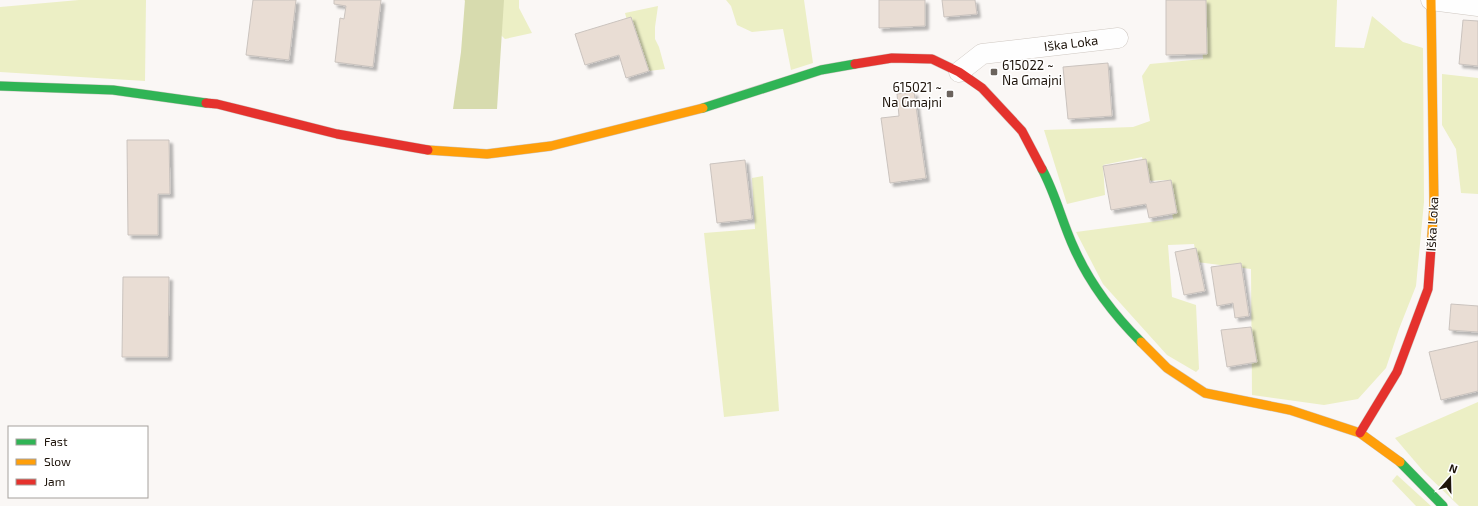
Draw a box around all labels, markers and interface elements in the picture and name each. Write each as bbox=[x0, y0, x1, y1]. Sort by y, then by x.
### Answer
street label: Iška Loka bbox=[1043, 32, 1099, 54]
place label: 615022 ~ Na Gmajni bbox=[1002, 57, 1062, 88]
marker: 615022 ~ Na Gmajni bbox=[989, 67, 999, 77]
place label: 615021 ~ Na Gmajni bbox=[882, 79, 942, 110]
marker: 615021 ~ Na Gmajni bbox=[945, 89, 955, 99]
street label: Iška Loka bbox=[1423, 196, 1441, 252]
legend bbox=[8, 426, 148, 498]
text: Fast bbox=[44, 434, 68, 448]
text: Slow bbox=[44, 454, 71, 468]
north arrow bbox=[1430, 458, 1470, 498]
text: N bbox=[1448, 461, 1460, 476]
text: Jam bbox=[44, 474, 65, 488]

